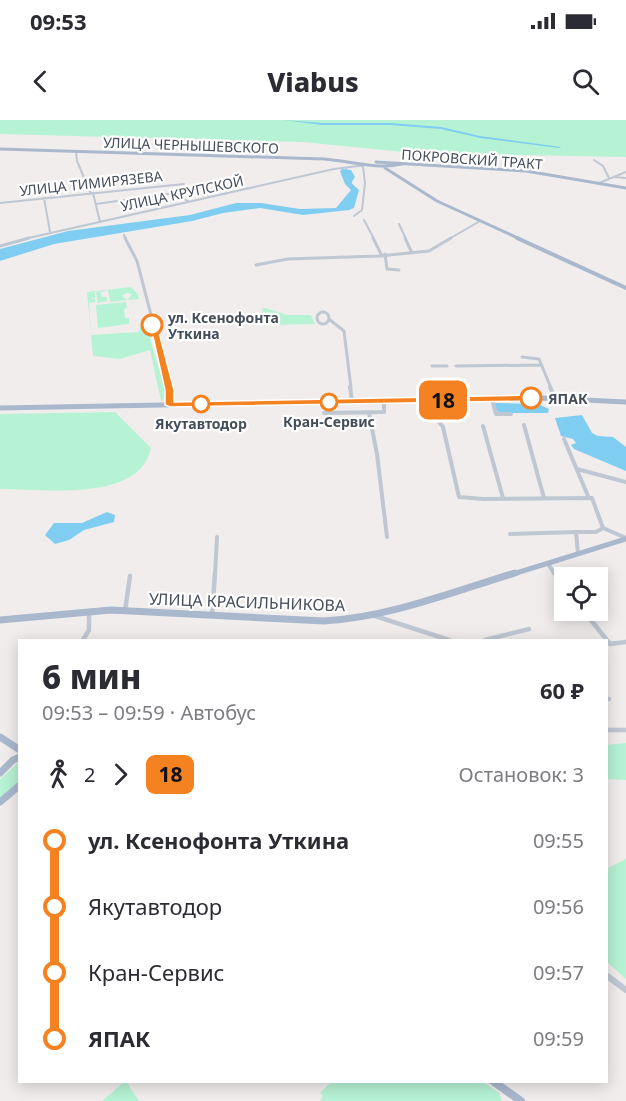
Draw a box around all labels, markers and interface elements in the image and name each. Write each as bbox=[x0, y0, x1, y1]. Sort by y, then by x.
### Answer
text: 09:53 bbox=[30, 6, 87, 36]
text: Viabus bbox=[267, 63, 359, 100]
icon: back bbox=[24, 65, 57, 98]
icon: search bbox=[569, 65, 602, 98]
street label: УЛИЦА ЧЕРНЫШЕВСКОГО bbox=[103, 132, 279, 158]
street label: ПОКРОВСКИЙ ТРАКТ bbox=[401, 145, 543, 173]
street label: УЛИЦА ТИМИРЯЗЕВА bbox=[19, 166, 163, 200]
street label: УЛИЦА КРУПСКОЙ bbox=[119, 171, 245, 215]
place label: ул. Ксенофонта Уткина bbox=[167, 308, 279, 343]
marker: ул. Ксенофонта Уткина bbox=[141, 314, 163, 336]
line badge: 18 bbox=[416, 380, 470, 420]
text: 18 bbox=[431, 386, 455, 414]
marker: ЯПАК bbox=[520, 387, 542, 409]
place label: ЯПАК bbox=[548, 389, 588, 408]
marker: Кран-Сервис bbox=[320, 393, 338, 411]
marker: Якутавтодор bbox=[192, 395, 210, 413]
place label: Кран-Сервис bbox=[283, 412, 375, 431]
place label: Якутавтодор bbox=[155, 414, 247, 433]
map controls bbox=[554, 567, 608, 621]
button: locate bbox=[554, 567, 608, 621]
street label: УЛИЦА КРАСИЛЬНИКОВА bbox=[149, 588, 346, 616]
text: 6 мин bbox=[42, 654, 142, 699]
text: 60 ₽ bbox=[540, 675, 584, 705]
text: 09:53 – 09:59 · Автобус bbox=[42, 699, 256, 726]
icon: walk bbox=[42, 758, 75, 791]
icon: forward bbox=[104, 758, 137, 791]
text: 18 bbox=[158, 760, 182, 788]
text: 2 bbox=[84, 761, 95, 788]
text: Остановок: 3 bbox=[459, 761, 584, 788]
text: ул. Ксенофонта Уткина bbox=[88, 825, 349, 855]
text: 09:55 bbox=[533, 827, 584, 854]
text: Якутавтодор bbox=[88, 891, 222, 921]
text: 09:56 bbox=[533, 893, 584, 920]
text: Кран-Сервис bbox=[88, 957, 224, 987]
text: 09:57 bbox=[533, 959, 584, 986]
text: ЯПАК bbox=[88, 1023, 150, 1053]
text: 09:59 bbox=[533, 1025, 584, 1052]

